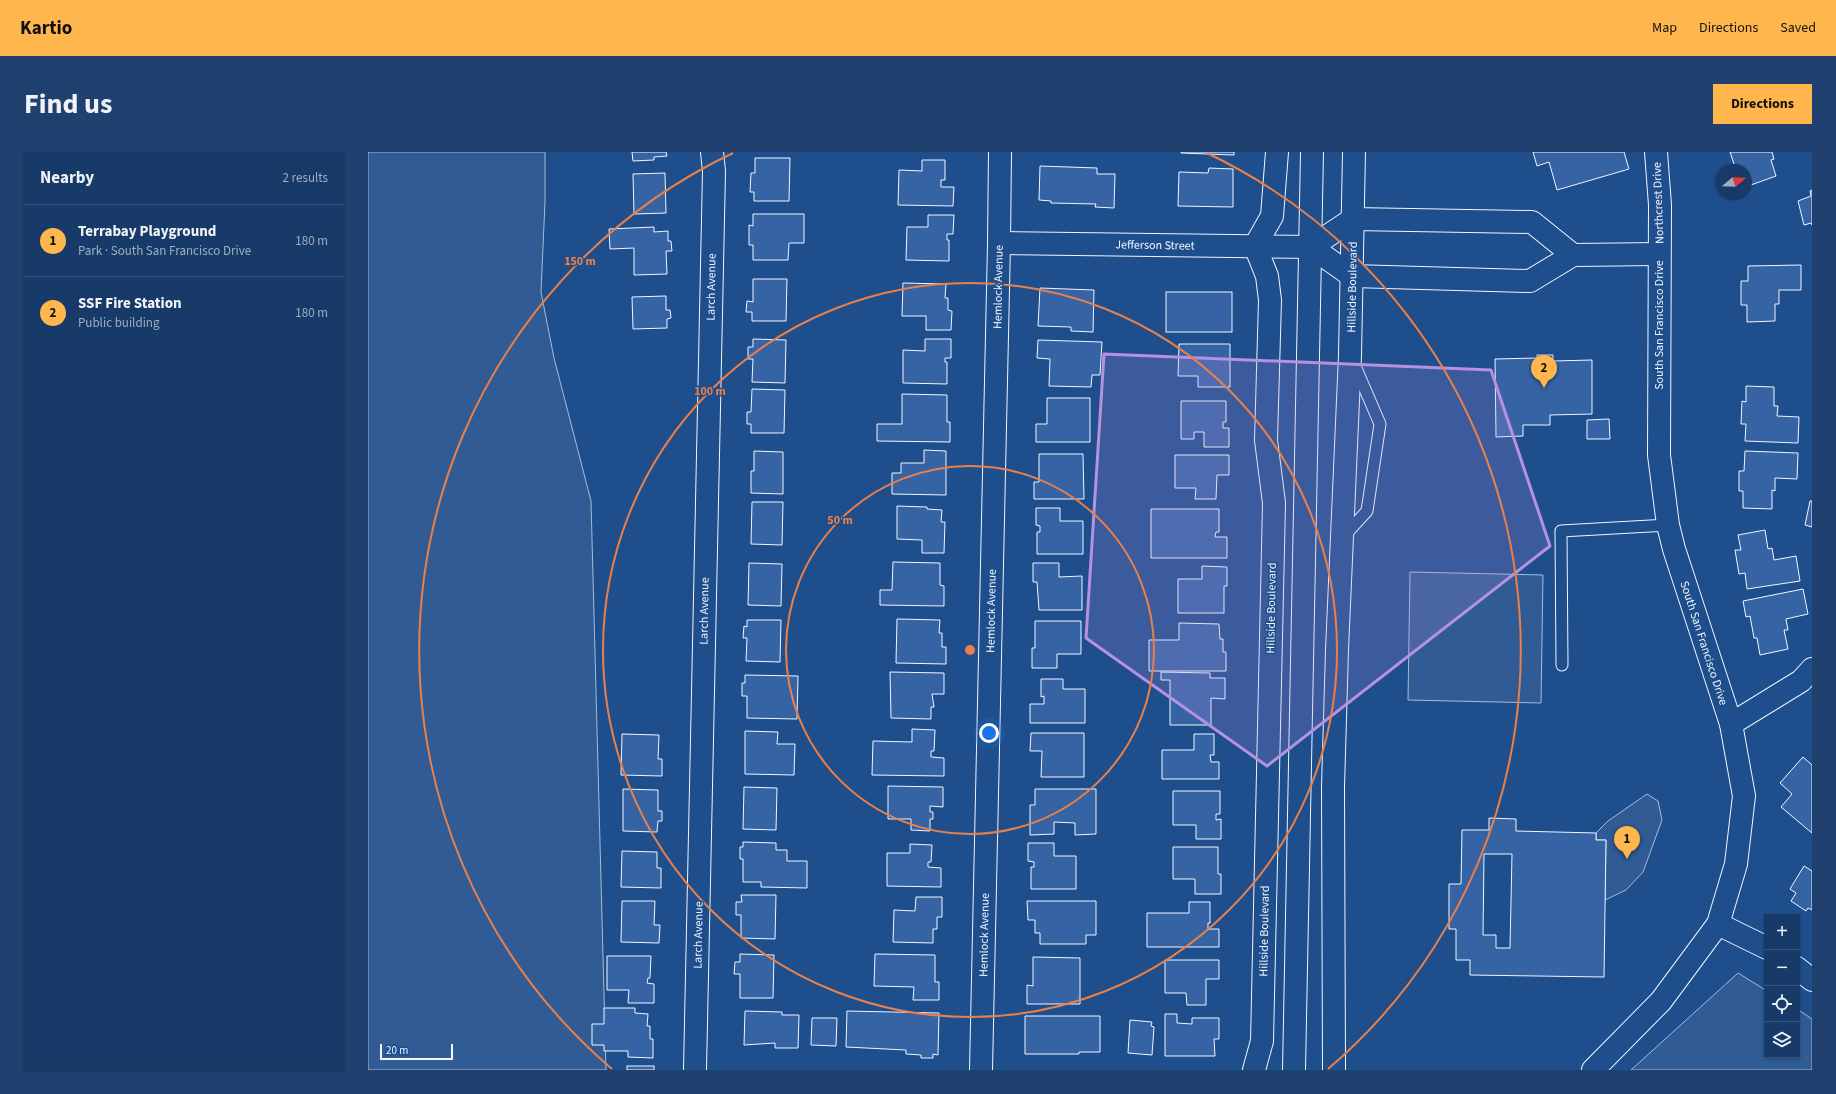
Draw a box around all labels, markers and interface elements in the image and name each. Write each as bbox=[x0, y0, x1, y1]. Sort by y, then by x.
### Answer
text: Kartio bbox=[20, 15, 72, 42]
text: Map bbox=[1652, 18, 1677, 38]
text: Directions bbox=[1699, 18, 1758, 38]
text: Saved bbox=[1780, 18, 1816, 38]
text: Find us bbox=[24, 84, 112, 124]
button: Directions bbox=[1713, 84, 1812, 124]
street label: Northcrest Drive bbox=[1649, 162, 1668, 244]
north arrow bbox=[1716, 164, 1752, 200]
text: Nearby bbox=[40, 166, 94, 190]
text: 2 results bbox=[283, 169, 328, 187]
text: Terrabay Playground bbox=[78, 221, 216, 242]
text: 1 bbox=[50, 232, 56, 250]
text: 180 m bbox=[295, 232, 328, 250]
street label: Jefferson Street bbox=[1115, 236, 1195, 255]
street label: Hillside Boulevard bbox=[1343, 241, 1362, 333]
text: Park · South San Francisco Drive bbox=[78, 242, 251, 260]
street label: Hemlock Avenue bbox=[989, 245, 1008, 329]
text: 150 m bbox=[564, 253, 596, 270]
street label: Larch Avenue bbox=[702, 253, 721, 321]
street label: South San Francisco Drive bbox=[1651, 260, 1668, 390]
text: SSF Fire Station bbox=[78, 293, 182, 314]
text: 2 bbox=[50, 304, 56, 322]
text: 180 m bbox=[295, 304, 328, 322]
text: Public building bbox=[78, 314, 160, 332]
pin: 2 bbox=[1531, 355, 1557, 388]
text: 100 m bbox=[694, 383, 726, 400]
text: 50 m bbox=[827, 512, 853, 529]
street label: Hillside Boulevard bbox=[1262, 562, 1281, 654]
street label: Hemlock Avenue bbox=[982, 569, 1001, 653]
street label: Larch Avenue bbox=[695, 577, 714, 645]
street label: South San Francisco Drive bbox=[1675, 579, 1732, 707]
centre of rings bbox=[963, 643, 977, 657]
your location bbox=[979, 723, 999, 743]
pin: 1 bbox=[1614, 826, 1640, 859]
street label: Hillside Boulevard bbox=[1255, 885, 1274, 977]
street label: Hemlock Avenue bbox=[975, 893, 994, 977]
street label: Larch Avenue bbox=[689, 901, 708, 969]
map controls bbox=[1764, 914, 1800, 1058]
button: + bbox=[1764, 914, 1800, 950]
button: − bbox=[1764, 950, 1800, 986]
button: locate bbox=[1764, 986, 1800, 1022]
button: layers bbox=[1764, 1022, 1800, 1058]
scale bar bbox=[380, 1042, 453, 1061]
text: 20 m bbox=[386, 1043, 408, 1058]

